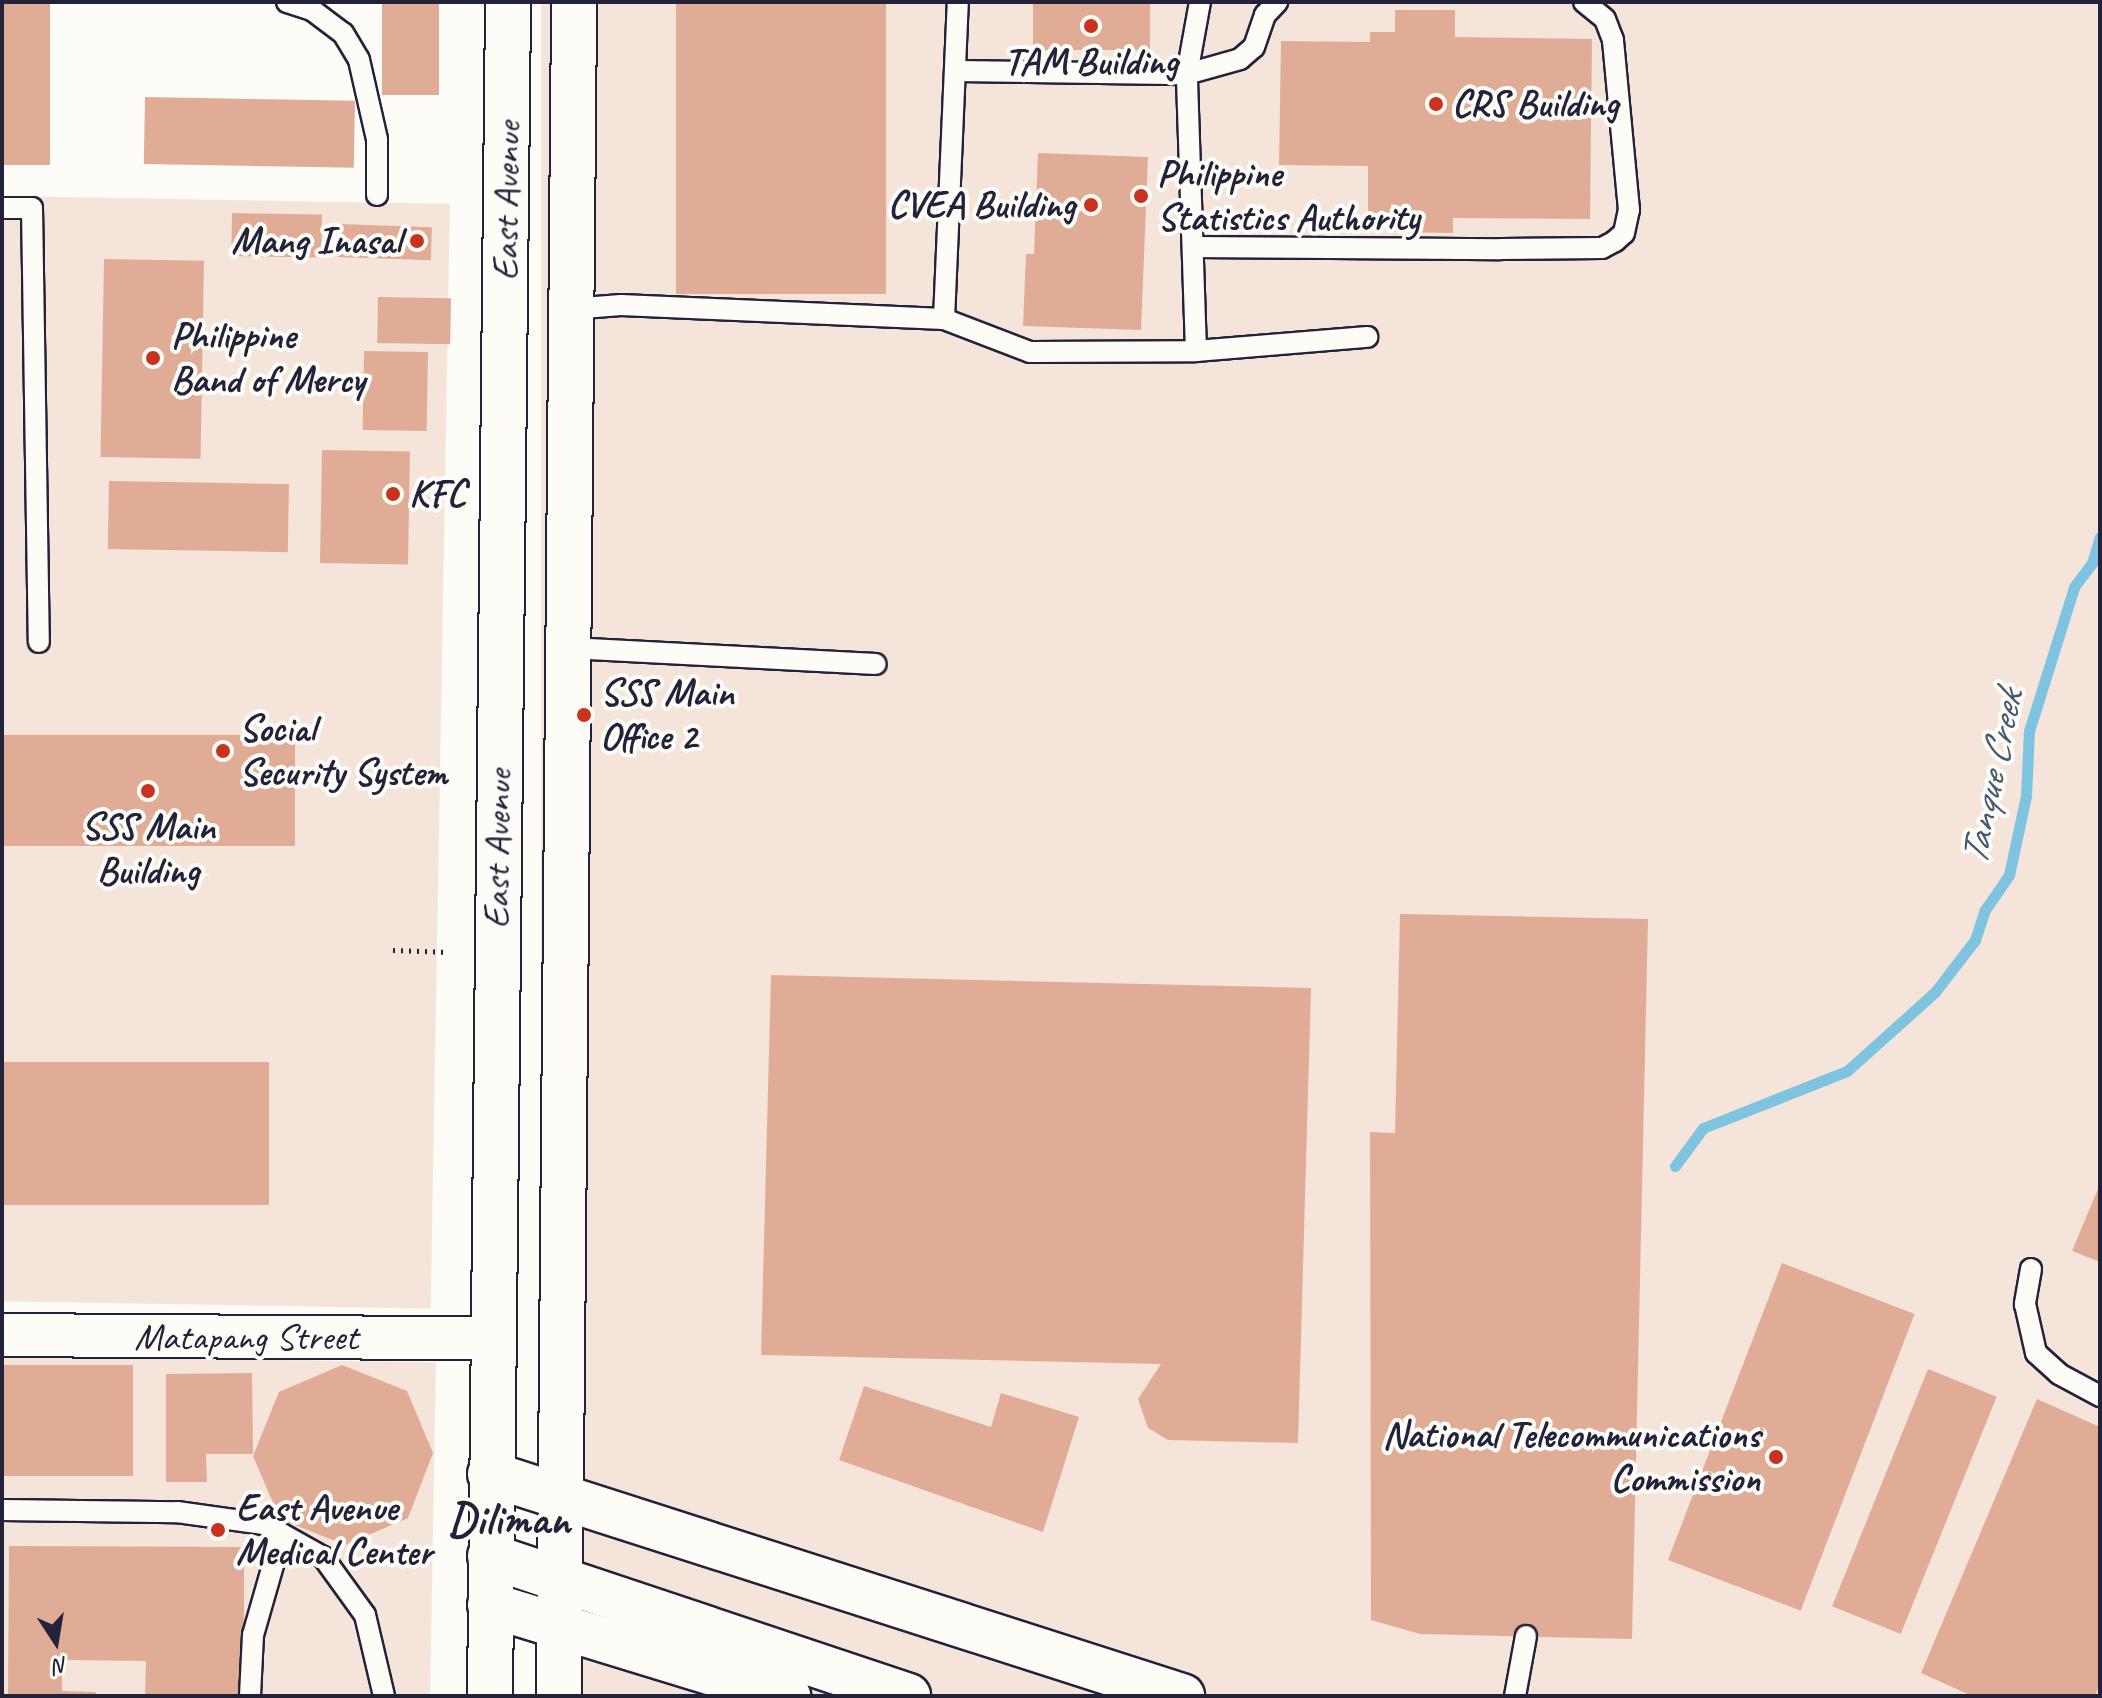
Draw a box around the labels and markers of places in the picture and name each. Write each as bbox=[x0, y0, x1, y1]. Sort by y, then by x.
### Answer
marker: TAM Building bbox=[1082, 17, 1100, 35]
place label: TAM Building bbox=[1004, 39, 1178, 85]
place label: CRS Building bbox=[1452, 81, 1618, 127]
marker: CRS Building bbox=[1427, 95, 1445, 113]
place label: Philippine Statistics Authority bbox=[1157, 151, 1419, 240]
place label: CVEA Building bbox=[888, 182, 1075, 228]
marker: Philippine Statistics Authority bbox=[1132, 187, 1150, 205]
marker: CVEA Building bbox=[1082, 196, 1100, 214]
place label: Mang Inasal bbox=[231, 218, 401, 264]
marker: Mang Inasal bbox=[408, 232, 426, 250]
place label: Philippine Band of Mercy bbox=[171, 313, 365, 402]
marker: Philippine Band of Mercy bbox=[142, 347, 164, 369]
place label: KFC bbox=[409, 471, 465, 517]
marker: KFC bbox=[384, 485, 402, 503]
place label: SSS Main Office 2 bbox=[600, 670, 734, 760]
place label: Social Security System bbox=[239, 706, 445, 796]
marker: SSS Main Office 2 bbox=[575, 706, 593, 724]
marker: Social Security System bbox=[214, 742, 232, 760]
marker: SSS Main Building bbox=[139, 782, 157, 800]
place label: SSS Main Building bbox=[81, 804, 215, 894]
place label: National Telecommunications Commission bbox=[1384, 1412, 1760, 1502]
marker: National Telecommunications Commission bbox=[1767, 1448, 1785, 1466]
place label: East Avenue Medical Center bbox=[236, 1485, 432, 1574]
marker: East Avenue Medical Center bbox=[207, 1519, 229, 1541]

